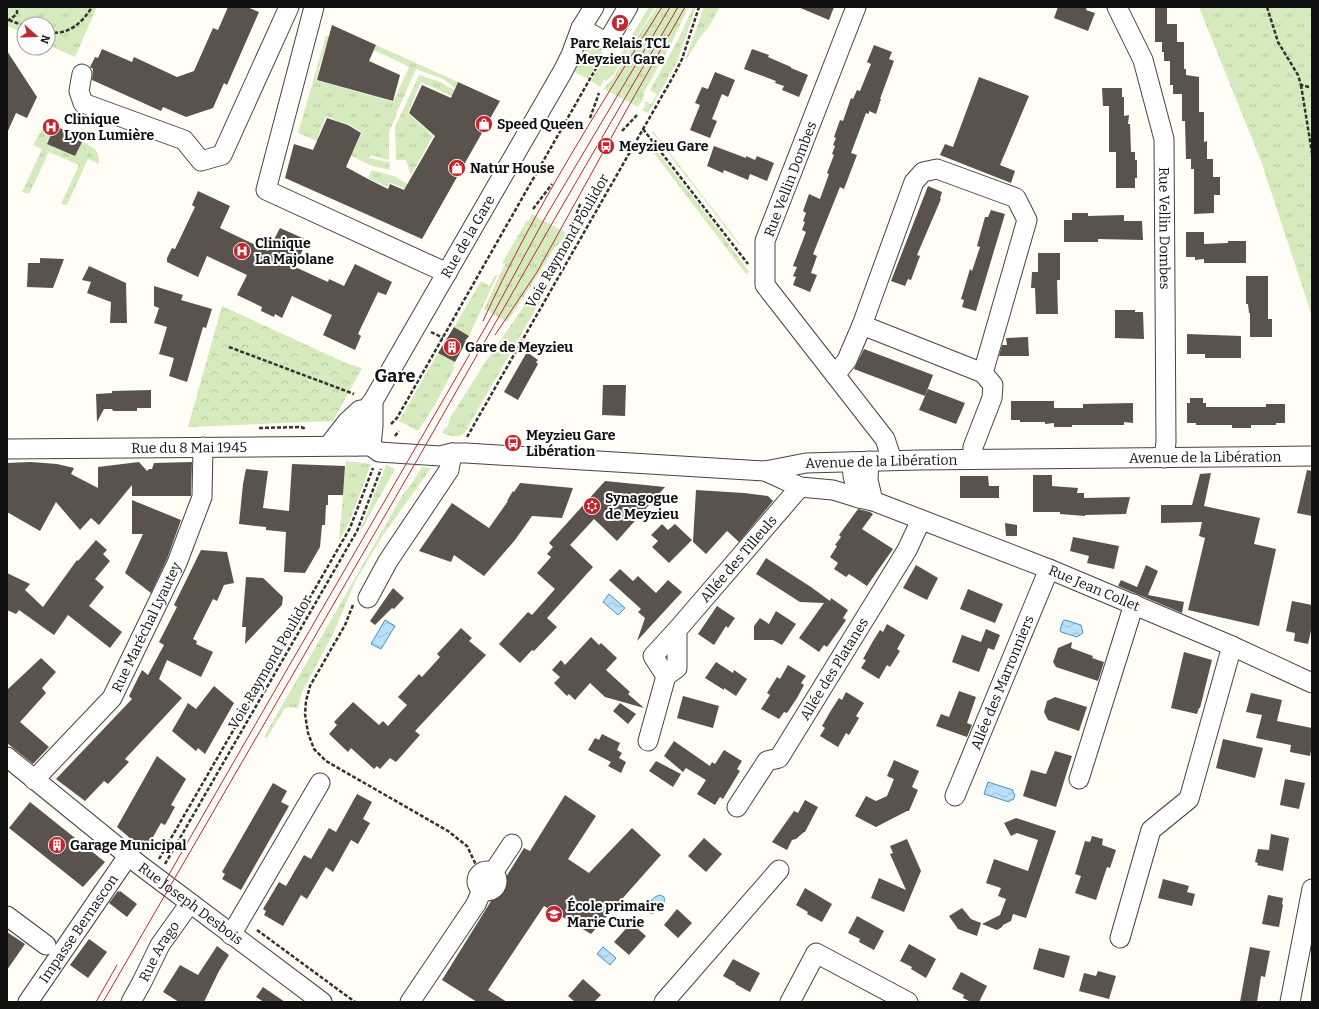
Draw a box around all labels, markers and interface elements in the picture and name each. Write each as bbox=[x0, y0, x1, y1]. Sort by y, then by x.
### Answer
parking icon: Parc Relais TCL Meyzieu Gare bbox=[610, 13, 630, 33]
north arrow bbox=[16, 16, 56, 56]
text: N bbox=[37, 33, 52, 46]
place label: Parc Relais TCL Meyzieu Gare bbox=[570, 35, 670, 68]
place label: Clinique Lyon Lumière bbox=[64, 111, 155, 144]
shop icon: Speed Queen bbox=[474, 114, 494, 134]
place label: Speed Queen bbox=[497, 116, 583, 133]
hospital icon: Clinique Lyon Lumière bbox=[41, 117, 61, 137]
street label: Rue Vellin Dombes bbox=[761, 119, 820, 239]
bus stop icon: Meyzieu Gare bbox=[596, 136, 616, 156]
place label: Meyzieu Gare bbox=[619, 138, 709, 155]
shop icon: Natur House bbox=[447, 158, 467, 178]
place label: Natur House bbox=[470, 160, 555, 177]
street label: Rue Vellin Dombes bbox=[1155, 167, 1173, 289]
street label: Voie Raymond Poulidor bbox=[522, 171, 613, 311]
street label: Rue de la Gare bbox=[438, 192, 499, 281]
place label: Clinique La Majolane bbox=[255, 235, 334, 268]
hospital icon: Clinique La Majolane bbox=[232, 241, 252, 261]
building icon: Gare de Meyzieu bbox=[442, 337, 462, 357]
place label: Gare de Meyzieu bbox=[465, 339, 573, 356]
district label: Gare bbox=[375, 365, 416, 387]
place label: Meyzieu Gare Libération bbox=[526, 427, 616, 460]
bus stop icon: Meyzieu Gare Libération bbox=[503, 433, 523, 453]
street label: Rue du 8 Mai 1945 bbox=[131, 439, 247, 457]
street label: Avenue de la Libération bbox=[1129, 448, 1282, 467]
street label: Avenue de la Libération bbox=[805, 452, 958, 472]
place label: Synagogue de Meyzieu bbox=[605, 490, 679, 523]
synagogue icon: Synagogue de Meyzieu bbox=[582, 496, 602, 516]
street label: Allée des Tilleuls bbox=[697, 512, 781, 606]
street label: Rue Maréchal Lyautey bbox=[108, 559, 185, 695]
street label: Rue Jean Collet bbox=[1046, 562, 1142, 615]
street label: Voie Raymond Poulidor bbox=[225, 592, 316, 732]
street label: Allée des Marronniers bbox=[967, 613, 1038, 752]
street label: Allée des Platanes bbox=[796, 615, 872, 723]
building icon: Garage Municipal bbox=[47, 835, 67, 855]
place label: Garage Municipal bbox=[70, 837, 187, 854]
street label: Rue Joseph Desbois bbox=[135, 859, 246, 949]
street label: Impasse Bernascon bbox=[36, 871, 122, 986]
place label: École primaire Marie Curie bbox=[567, 897, 664, 931]
school or university icon: École primaire Marie Curie bbox=[544, 904, 564, 924]
street label: Rue Arago bbox=[136, 918, 183, 984]

